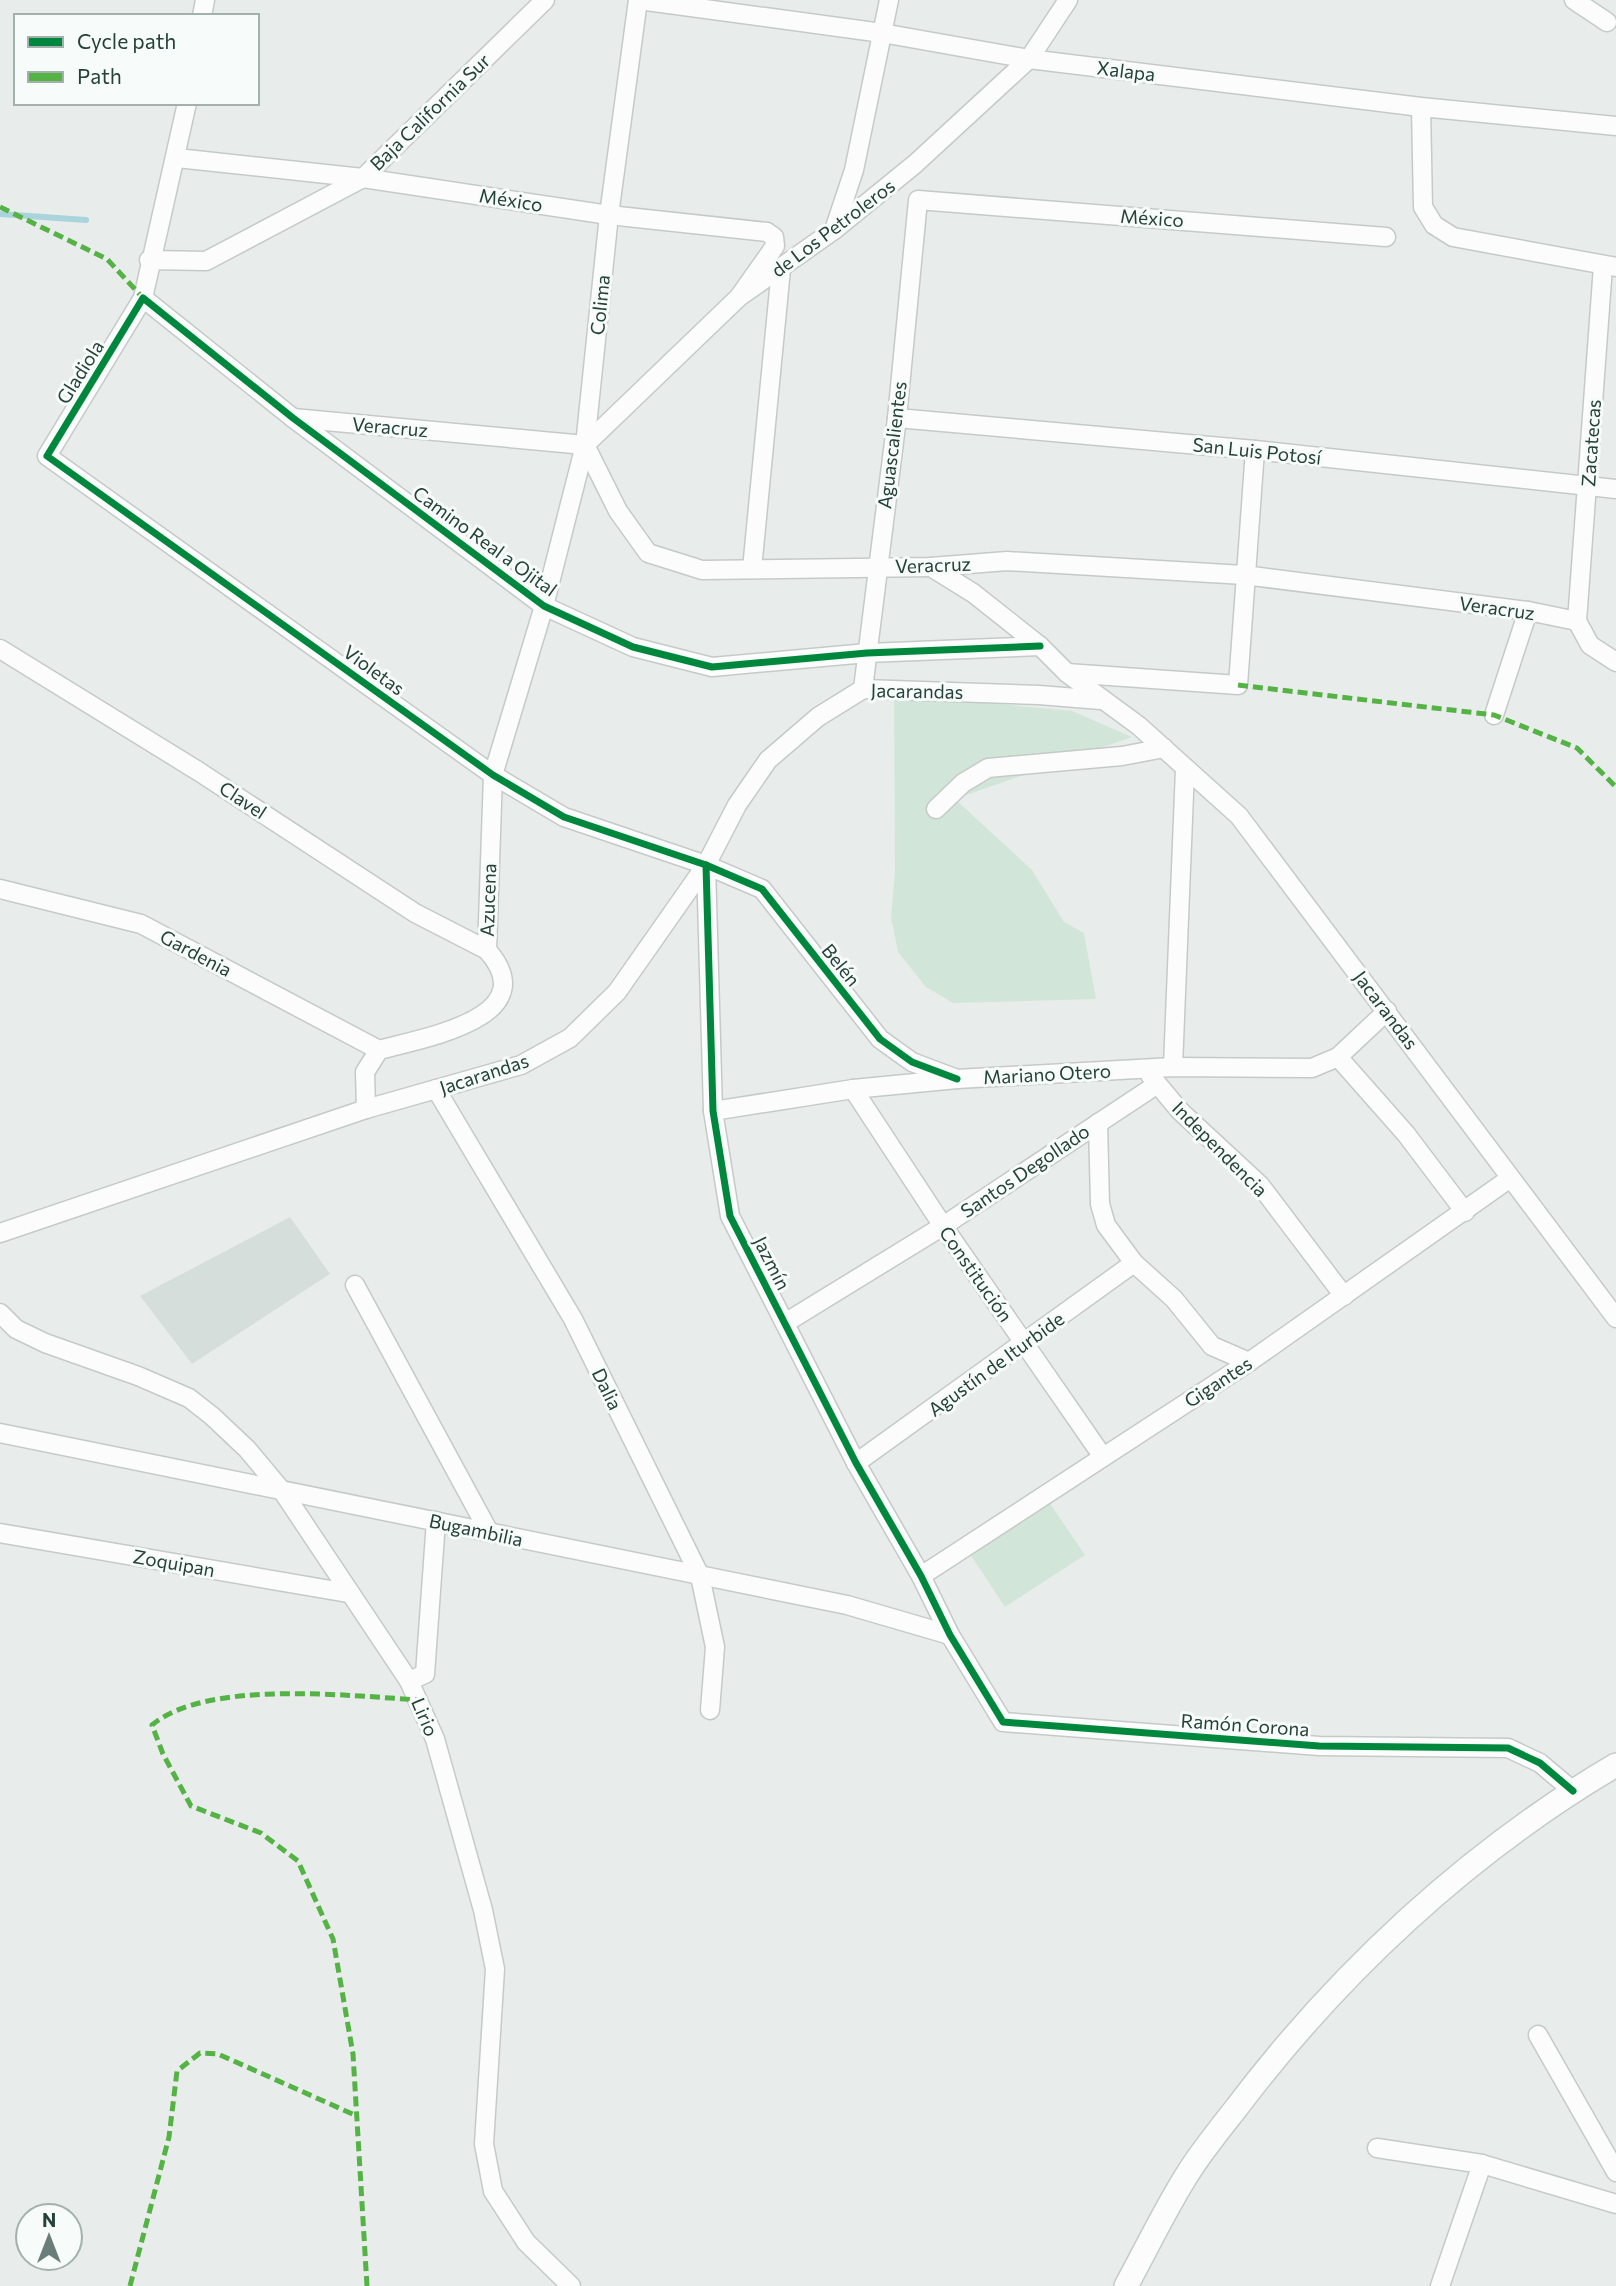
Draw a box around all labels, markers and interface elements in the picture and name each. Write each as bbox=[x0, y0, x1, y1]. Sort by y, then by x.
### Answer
legend bbox=[14, 14, 259, 105]
text: Cycle path bbox=[77, 28, 176, 53]
street label: Baja California Sur bbox=[365, 48, 495, 175]
street label: Xalapa bbox=[1095, 56, 1157, 85]
text: Path bbox=[77, 63, 122, 88]
street label: de Los Petroleros bbox=[766, 174, 899, 282]
street label: México bbox=[478, 183, 544, 216]
street label: México bbox=[1119, 204, 1185, 231]
street label: Colima bbox=[585, 274, 614, 336]
street label: Gladiola bbox=[51, 336, 108, 408]
street label: Aguascalientes bbox=[872, 380, 911, 510]
street label: Zacatecas bbox=[1576, 398, 1605, 488]
street label: Veracruz bbox=[351, 412, 429, 441]
street label: San Luis Potosí bbox=[1191, 432, 1324, 469]
street label: Camino Real a Ojital bbox=[409, 481, 562, 601]
street label: Veracruz bbox=[895, 552, 971, 577]
street label: Veracruz bbox=[1458, 591, 1536, 624]
street label: Violetas bbox=[339, 640, 410, 700]
street label: Jacarandas bbox=[871, 678, 963, 703]
street label: Clavel bbox=[215, 776, 271, 823]
street label: Azucena bbox=[475, 863, 500, 937]
street label: Gardenia bbox=[156, 924, 236, 981]
street label: Belén bbox=[817, 939, 865, 991]
street label: Jacarandas bbox=[1349, 966, 1423, 1054]
street label: Jacarandas bbox=[436, 1048, 531, 1099]
street label: Mariano Otero bbox=[982, 1059, 1112, 1088]
street label: Independencia bbox=[1168, 1096, 1273, 1201]
street label: Santos Degollado bbox=[956, 1119, 1094, 1222]
street label: Constitución bbox=[935, 1221, 1018, 1326]
street label: Jazmín bbox=[749, 1232, 796, 1294]
street label: Agustín de Iturbide bbox=[923, 1307, 1068, 1421]
street label: Gigantes bbox=[1180, 1351, 1256, 1412]
street label: Dalia bbox=[588, 1364, 627, 1413]
street label: Bugambilia bbox=[427, 1508, 525, 1551]
street label: Zoquipan bbox=[131, 1544, 217, 1581]
street label: Lirio bbox=[407, 1694, 444, 1740]
street label: Ramón Corona bbox=[1180, 1709, 1310, 1740]
north arrow bbox=[14, 2202, 84, 2272]
text: N bbox=[42, 2208, 56, 2231]

